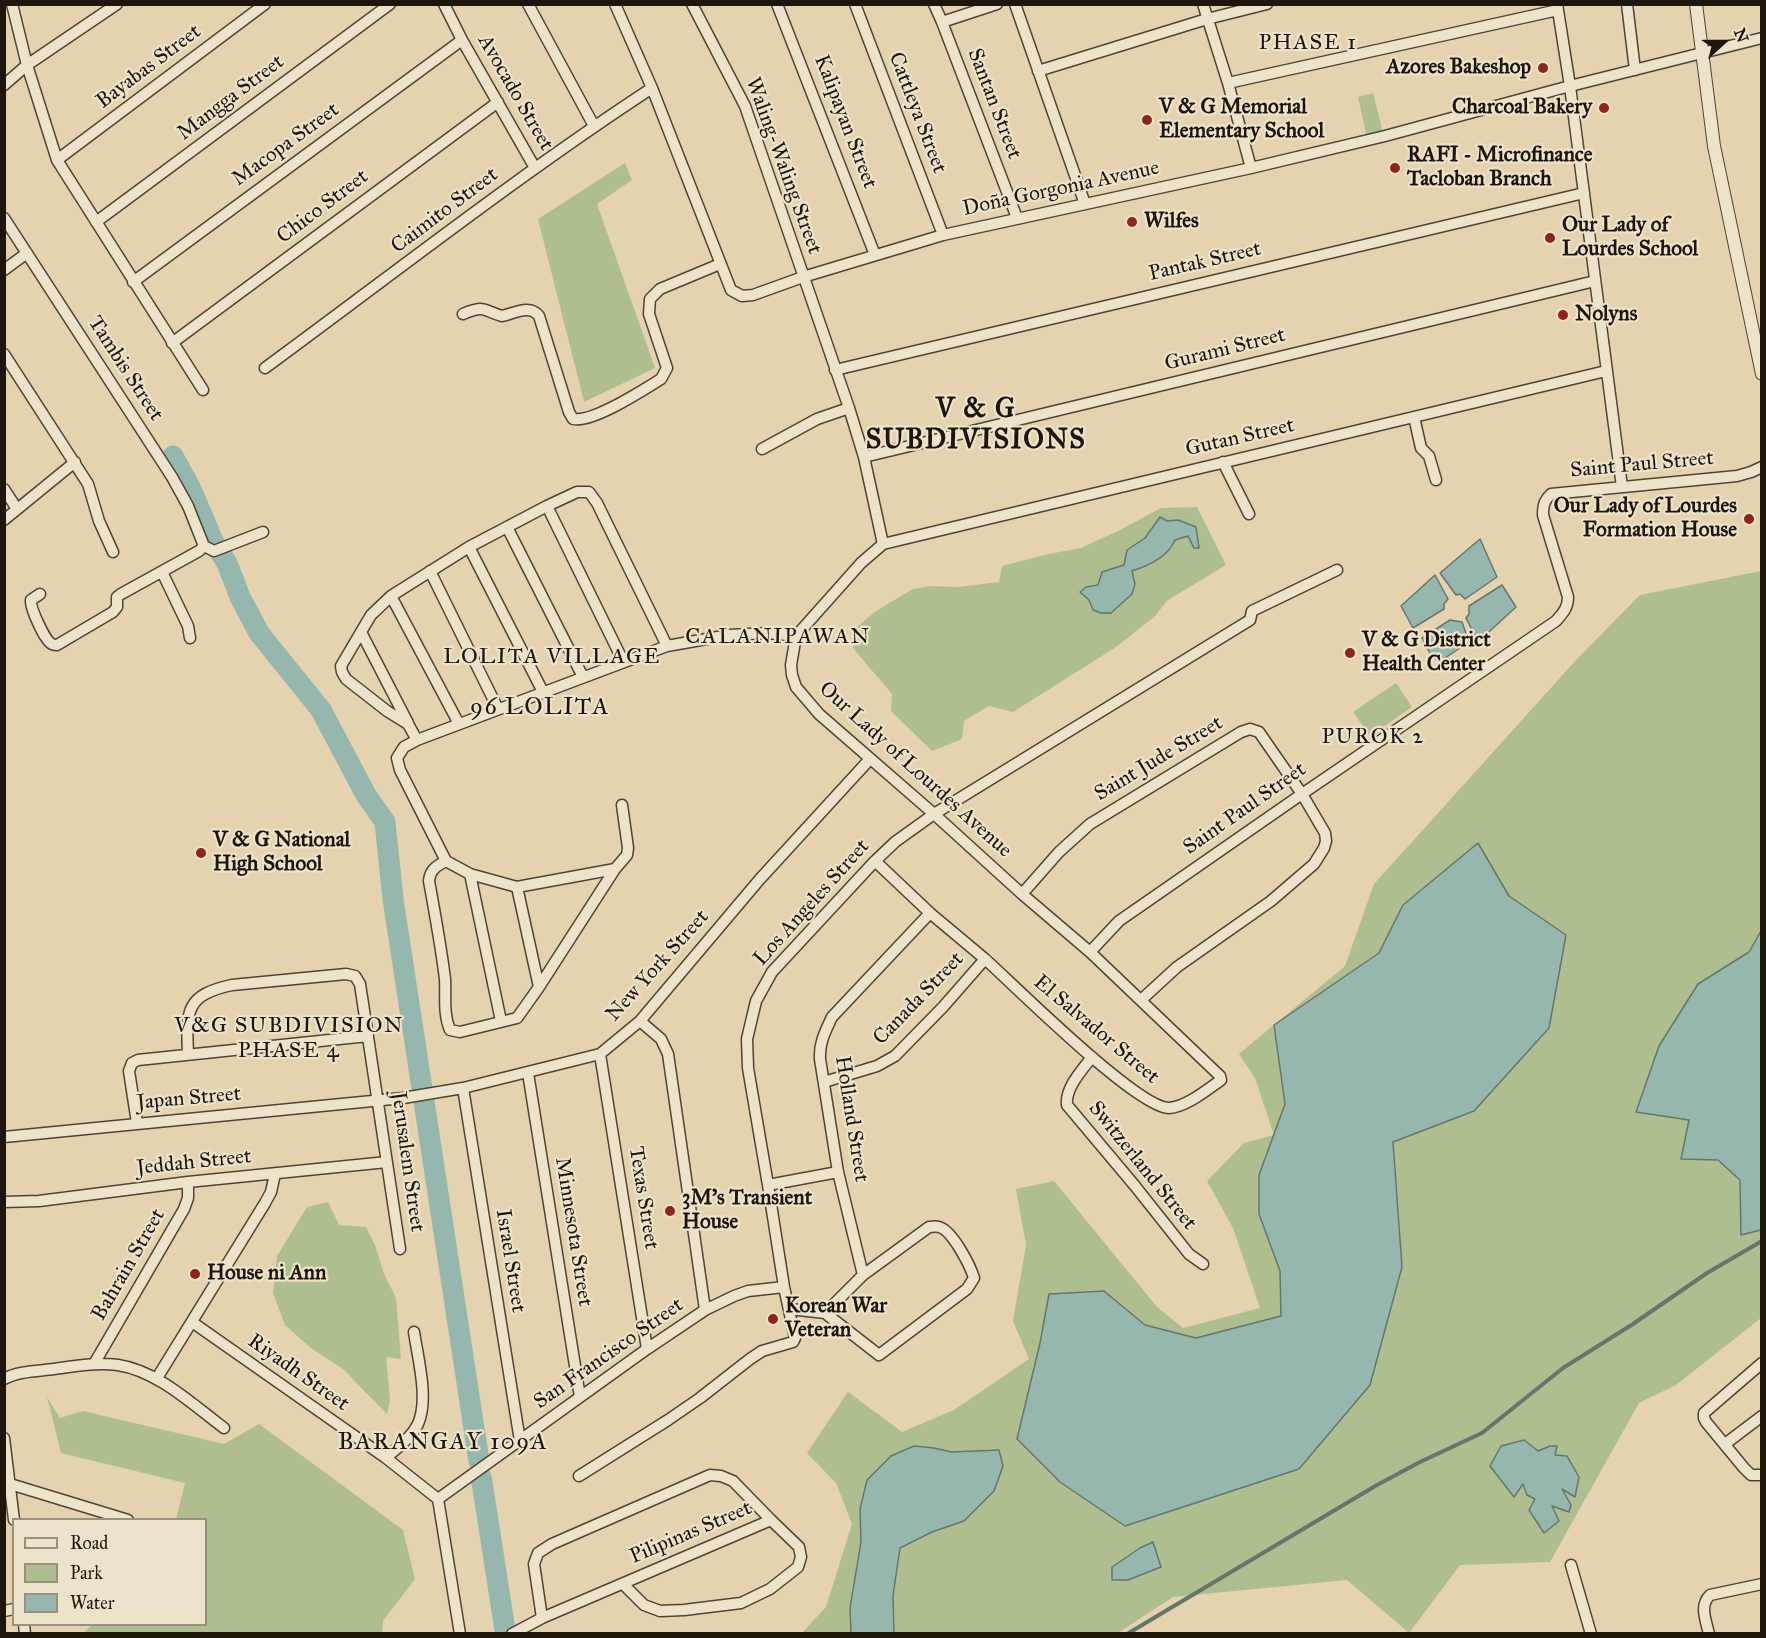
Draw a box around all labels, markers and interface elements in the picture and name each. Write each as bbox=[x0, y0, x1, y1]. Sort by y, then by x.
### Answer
north arrow bbox=[1694, 12, 1754, 72]
street label: Bayabas Street bbox=[92, 19, 206, 115]
text: N bbox=[1730, 26, 1753, 45]
street label: Avocado Street bbox=[472, 31, 558, 155]
district label: PHASE 1 bbox=[1259, 31, 1357, 57]
street label: Santan Street bbox=[961, 45, 1027, 163]
street label: Cattleya Street bbox=[882, 49, 952, 177]
street label: Mangga Street bbox=[173, 50, 289, 146]
street label: Kalipayan Street bbox=[808, 52, 882, 192]
place label: Azores Bakeshop bbox=[1386, 55, 1531, 81]
marker: Azores Bakeshop bbox=[1536, 61, 1550, 75]
street label: Waling-Waling Street bbox=[739, 74, 827, 258]
place label: V & G Memorial Elementary School bbox=[1159, 95, 1324, 145]
place label: Charcoal Bakery bbox=[1452, 95, 1592, 121]
street label: Macopa Street bbox=[228, 98, 344, 192]
marker: Charcoal Bakery bbox=[1597, 101, 1611, 115]
marker: V & G Memorial Elementary School bbox=[1140, 113, 1154, 127]
place label: RAFI - Microfinance Tacloban Branch bbox=[1407, 143, 1592, 193]
street label: Doña Gorgonia Avenue bbox=[961, 156, 1161, 222]
marker: RAFI - Microfinance Tacloban Branch bbox=[1388, 161, 1402, 175]
street label: Caimito Street bbox=[387, 163, 503, 259]
street label: Chico Street bbox=[272, 164, 374, 250]
place label: Wilfes bbox=[1144, 209, 1199, 235]
place label: Our Lady of Lourdes School bbox=[1562, 213, 1698, 263]
marker: Wilfes bbox=[1125, 215, 1139, 229]
marker: Our Lady of Lourdes School bbox=[1543, 231, 1557, 245]
street label: Pantak Street bbox=[1146, 237, 1264, 287]
place label: Nolyns bbox=[1575, 302, 1637, 328]
marker: Nolyns bbox=[1556, 308, 1570, 322]
street label: Tambis Street bbox=[82, 312, 168, 426]
street label: Gurami Street bbox=[1162, 323, 1288, 377]
district label: V & G SUBDIVISIONS bbox=[866, 394, 1086, 457]
street label: Gutan Street bbox=[1183, 413, 1297, 463]
street label: Saint Paul Street bbox=[1569, 446, 1715, 484]
place label: Our Lady of Lourdes Formation House bbox=[1554, 494, 1737, 544]
marker: Our Lady of Lourdes Formation House bbox=[1742, 512, 1756, 526]
district label: CALANIPAWAN bbox=[685, 625, 871, 651]
place label: V & G District Health Center bbox=[1362, 628, 1491, 678]
district label: LOLITA VILLAGE bbox=[443, 645, 661, 671]
marker: V & G District Health Center bbox=[1343, 646, 1357, 660]
street label: Our Lady of Lourdes Avenue bbox=[813, 677, 1017, 863]
district label: 96 LOLITA bbox=[470, 694, 610, 722]
street label: Saint Jude Street bbox=[1090, 711, 1228, 807]
district label: PUROK 2 bbox=[1321, 725, 1425, 751]
street label: Saint Paul Street bbox=[1179, 757, 1311, 861]
place label: V & G National High School bbox=[213, 828, 350, 878]
street label: Los Angeles Street bbox=[749, 835, 875, 971]
marker: V & G National High School bbox=[194, 846, 208, 860]
street label: New York Street bbox=[601, 905, 715, 1027]
street label: Canada Street bbox=[868, 947, 970, 1051]
street label: El Salvador Street bbox=[1028, 970, 1164, 1090]
district label: V&G SUBDIVISION PHASE 4 bbox=[174, 1014, 404, 1066]
street label: Holland Street bbox=[829, 1054, 873, 1184]
street label: Japan Street bbox=[136, 1082, 242, 1116]
street label: Jerusalem Street bbox=[385, 1090, 429, 1234]
street label: Switzerland Street bbox=[1082, 1097, 1202, 1235]
street label: Jeddah Street bbox=[135, 1144, 253, 1182]
street label: Texas Street bbox=[622, 1145, 664, 1251]
street label: Minnesota Street bbox=[549, 1156, 597, 1308]
place label: 3M's Transient House bbox=[682, 1186, 812, 1236]
marker: 3M's Transient House bbox=[663, 1204, 677, 1218]
street label: Bahrain Street bbox=[87, 1205, 171, 1325]
street label: Israel Street bbox=[489, 1208, 531, 1314]
place label: House ni Ann bbox=[207, 1261, 326, 1287]
marker: House ni Ann bbox=[188, 1267, 202, 1281]
street label: San Francisco Street bbox=[529, 1293, 689, 1415]
place label: Korean War Veteran bbox=[785, 1294, 887, 1344]
marker: Korean War Veteran bbox=[766, 1312, 780, 1326]
street label: Riyadh Street bbox=[243, 1329, 353, 1417]
district label: BARANGAY 109A bbox=[338, 1429, 548, 1457]
street label: Pilipinas Street bbox=[626, 1496, 756, 1570]
legend bbox=[12, 1518, 207, 1626]
text: Road bbox=[70, 1532, 108, 1554]
text: Park bbox=[70, 1562, 103, 1584]
text: Water bbox=[70, 1592, 114, 1614]

